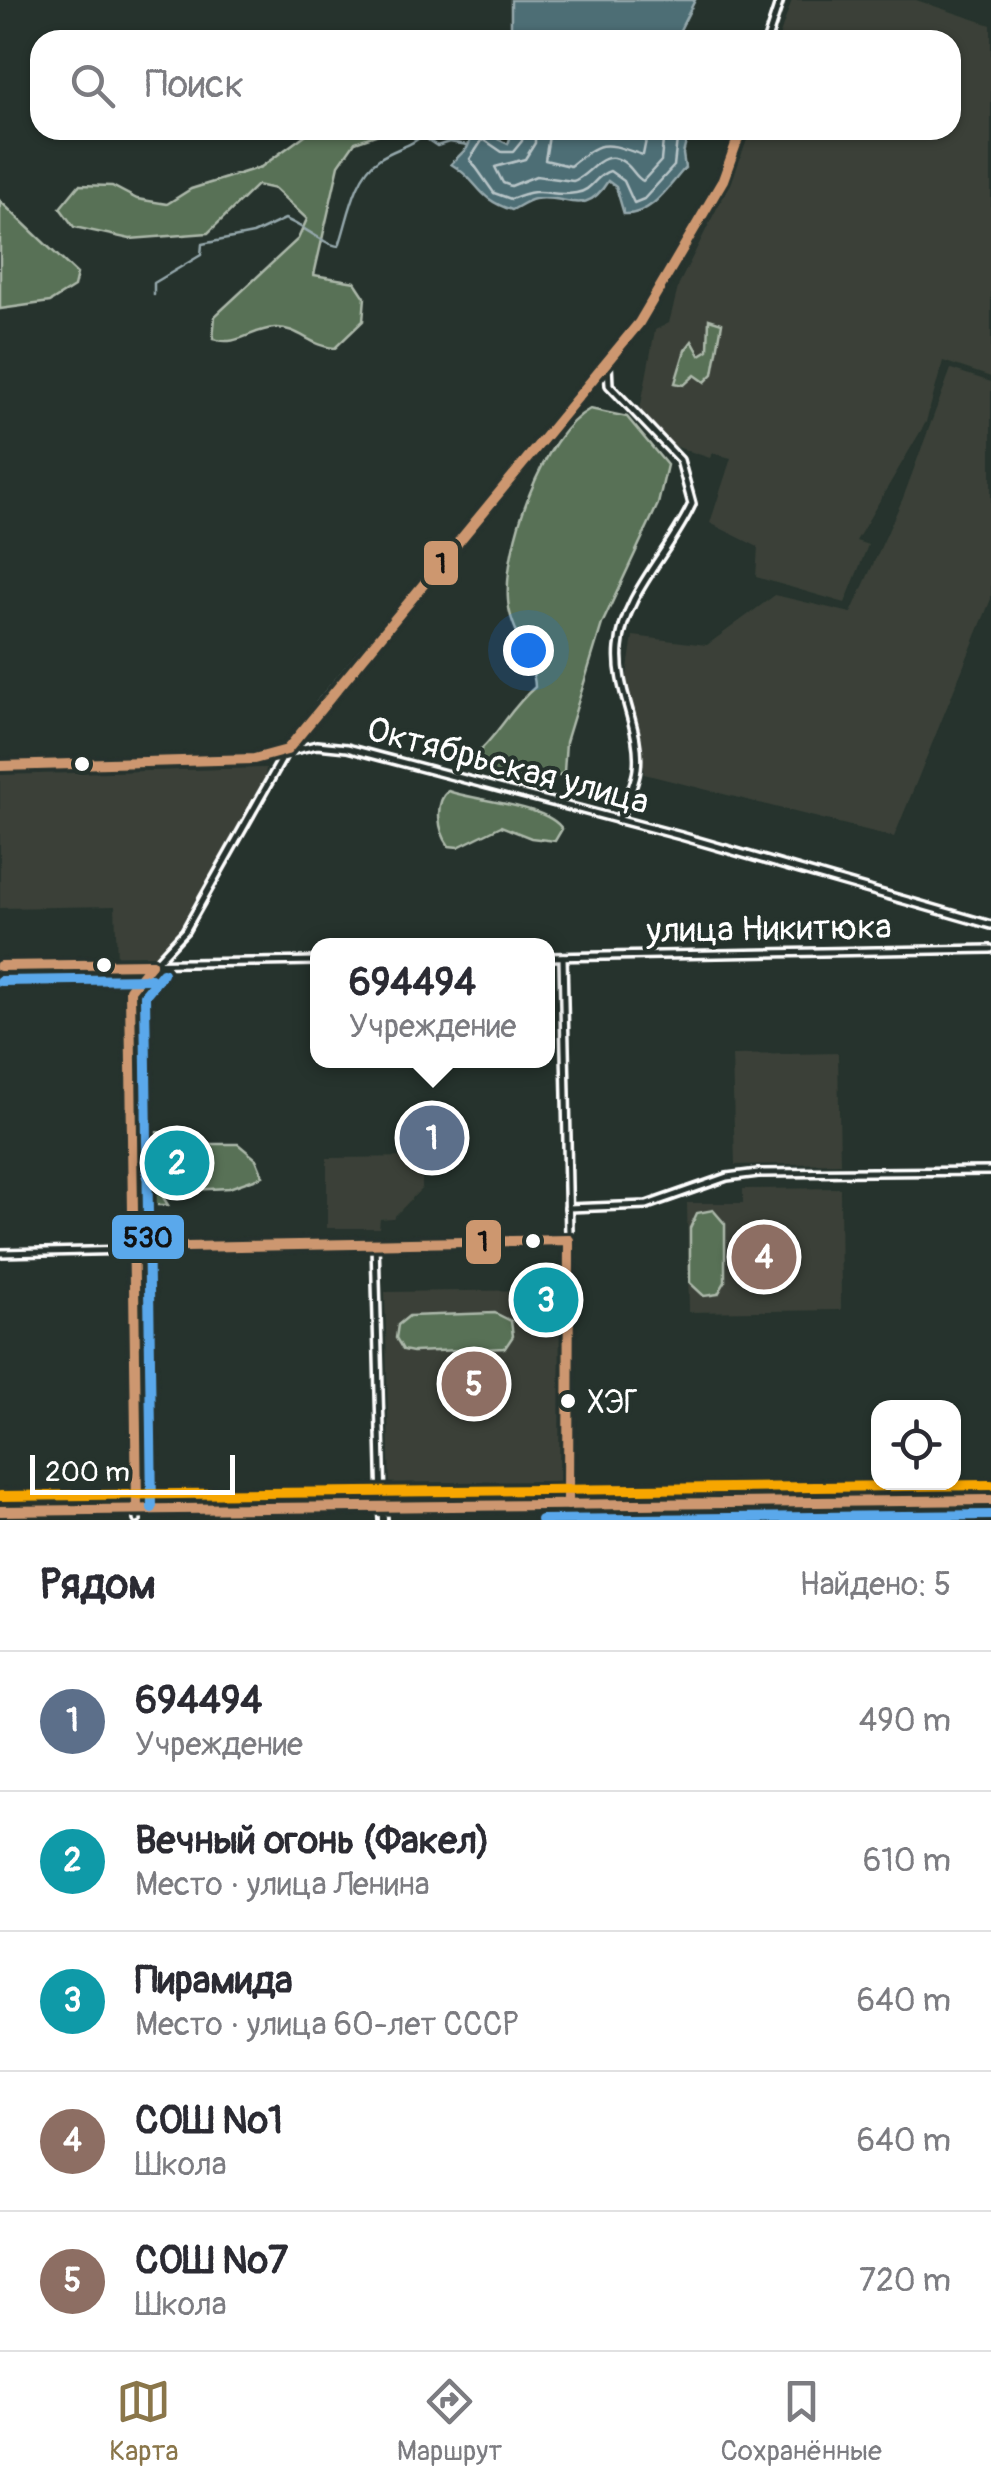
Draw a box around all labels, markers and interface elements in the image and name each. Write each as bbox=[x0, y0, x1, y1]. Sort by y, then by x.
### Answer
search box bbox=[30, 30, 961, 140]
icon: search bbox=[65, 58, 120, 113]
text: Поиск bbox=[145, 61, 244, 109]
line badge: 1 bbox=[422, 539, 460, 587]
text: 1 bbox=[436, 547, 446, 582]
your location bbox=[503, 625, 554, 676]
street label: Октябрьская улица bbox=[362, 707, 654, 825]
unlabelled marker bbox=[72, 754, 92, 774]
street label: улица Никитюка bbox=[645, 905, 892, 953]
popup bbox=[310, 938, 555, 1068]
unlabelled marker bbox=[94, 955, 114, 975]
text: 694494 bbox=[349, 959, 476, 1007]
text: Учреждение bbox=[349, 1007, 516, 1047]
pin: 1 bbox=[400, 1100, 464, 1176]
pin: 2 bbox=[144, 1126, 210, 1200]
line badge: 530 bbox=[110, 1213, 186, 1261]
line badge: 1 bbox=[464, 1218, 503, 1266]
pin: 4 bbox=[732, 1220, 796, 1294]
text: 530 bbox=[123, 1221, 173, 1256]
text: 1 bbox=[478, 1225, 488, 1260]
unlabelled marker bbox=[523, 1231, 543, 1251]
pin: 3 bbox=[514, 1262, 578, 1338]
pin: 5 bbox=[442, 1346, 506, 1422]
place label: ХЭГ bbox=[587, 1383, 639, 1423]
marker: ХЭГ bbox=[558, 1391, 578, 1411]
map controls bbox=[871, 1400, 961, 1490]
button: locate bbox=[871, 1400, 961, 1490]
scale bar bbox=[30, 1450, 235, 1494]
text: 200 m bbox=[45, 1455, 130, 1490]
text: Рядом bbox=[40, 1559, 156, 1611]
text: Найдено: 5 bbox=[800, 1565, 951, 1605]
text: 694494 bbox=[135, 1677, 262, 1725]
text: 1 bbox=[66, 1701, 79, 1741]
text: 490 m bbox=[859, 1701, 951, 1741]
text: Учреждение bbox=[135, 1725, 303, 1765]
text: Вечный огонь (Факел) bbox=[135, 1817, 490, 1865]
text: 2 bbox=[64, 1841, 81, 1881]
text: 610 m bbox=[863, 1841, 951, 1881]
text: Место · улица Ленина bbox=[135, 1865, 430, 1905]
text: Пирамида bbox=[135, 1957, 293, 2005]
text: 3 bbox=[64, 1981, 81, 2021]
text: 640 m bbox=[857, 1981, 951, 2021]
text: Место · улица 60-лет СССР bbox=[135, 2005, 518, 2045]
text: СОШ №1 bbox=[135, 2097, 283, 2145]
text: 4 bbox=[63, 2121, 82, 2161]
text: 640 m bbox=[857, 2121, 951, 2161]
text: Школа bbox=[135, 2145, 227, 2185]
text: СОШ №7 bbox=[135, 2237, 288, 2285]
text: 5 bbox=[64, 2261, 81, 2301]
text: 720 m bbox=[859, 2261, 951, 2301]
text: Школа bbox=[135, 2285, 227, 2325]
tab: Карта bbox=[109, 2374, 179, 2469]
tab: Маршрут bbox=[397, 2374, 502, 2469]
tab: Сохранённые bbox=[720, 2374, 882, 2469]

